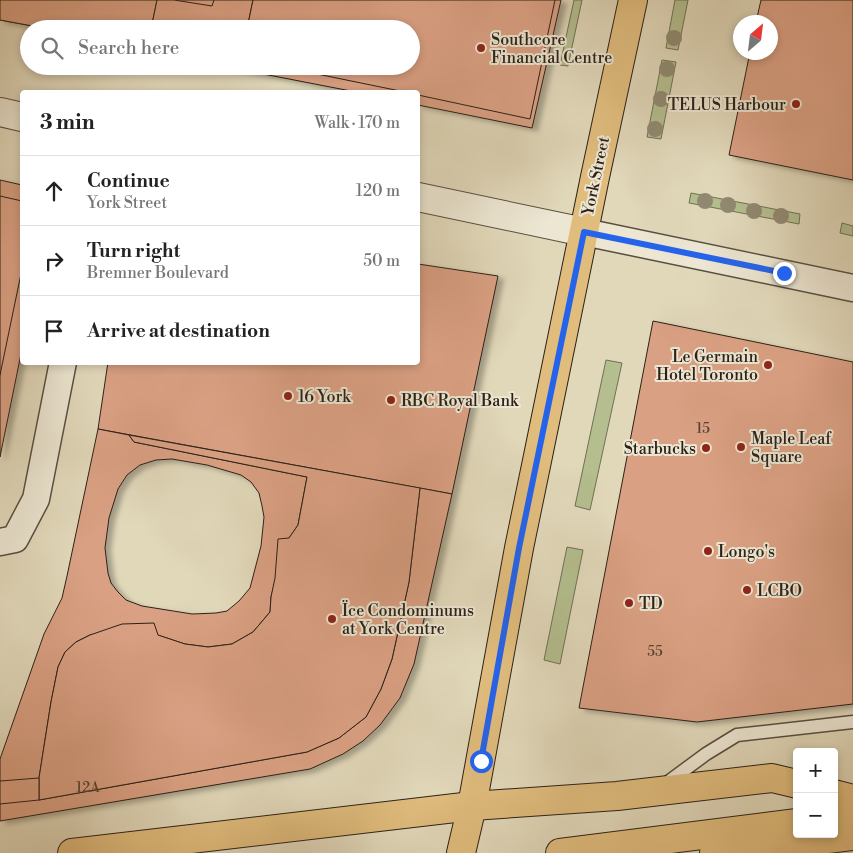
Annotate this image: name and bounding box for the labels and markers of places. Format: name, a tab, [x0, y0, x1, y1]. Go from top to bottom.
place label: Southcore Financial Centre	[491, 30, 612, 68]
marker: Southcore Financial Centre	[475, 42, 487, 54]
place label: TELUS Harbour	[668, 95, 786, 115]
marker: TELUS Harbour	[790, 98, 802, 110]
place label: Le Germain Hotel Toronto	[656, 347, 758, 385]
marker: Le Germain Hotel Toronto	[762, 359, 774, 371]
place label: 16 York	[298, 387, 352, 407]
marker: 16 York	[282, 390, 294, 402]
place label: RBC Royal Bank	[401, 391, 520, 411]
marker: RBC Royal Bank	[385, 394, 397, 406]
place label: Maple Leaf Square	[751, 429, 832, 467]
place label: Starbucks	[624, 439, 696, 459]
marker: Maple Leaf Square	[735, 441, 747, 453]
marker: Starbucks	[700, 442, 712, 454]
place label: Longo's	[718, 542, 775, 562]
marker: Longo's	[702, 545, 714, 557]
place label: LCBO	[757, 581, 802, 601]
marker: LCBO	[741, 584, 753, 596]
place label: TD	[639, 594, 663, 614]
marker: TD	[623, 597, 635, 609]
place label: Ïce Condominums at York Centre	[342, 600, 474, 639]
marker: Ïce Condominums at York Centre	[326, 613, 338, 625]

